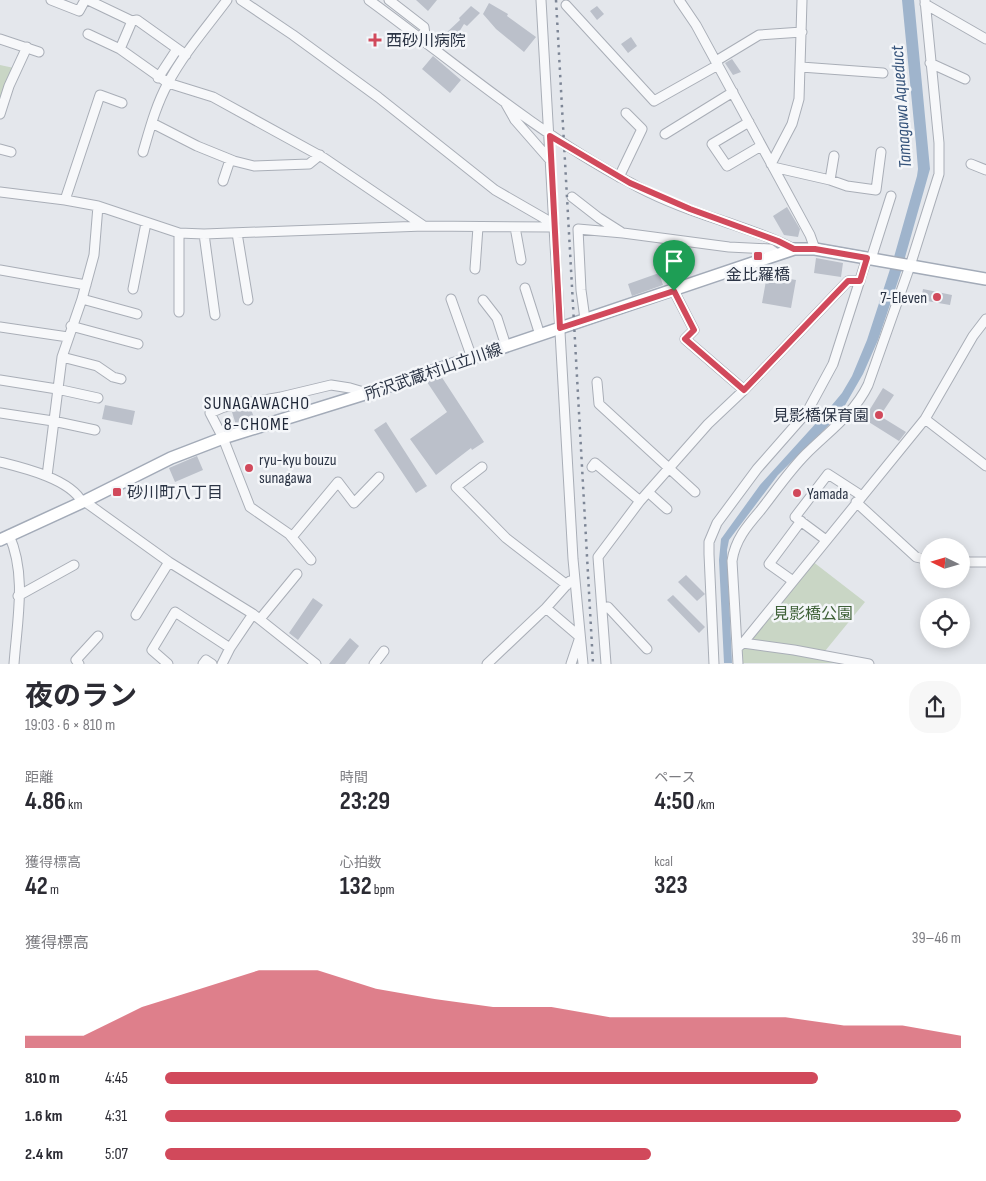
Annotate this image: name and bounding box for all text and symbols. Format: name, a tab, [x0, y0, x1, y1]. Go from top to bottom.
place label: 西砂川病院	[386, 32, 466, 51]
marker: 西砂川病院	[368, 33, 382, 47]
water label: Tamagawa Aqueduct	[887, 44, 916, 169]
pin	[653, 240, 695, 291]
icon: arrive	[660, 247, 688, 275]
marker: 金比羅橋	[752, 250, 764, 262]
place label: 金比羅橋	[726, 266, 790, 285]
place label: 7-Eleven	[880, 289, 927, 308]
marker: 7-Eleven	[931, 291, 943, 303]
street label: 所沢武蔵村山立川線	[362, 340, 505, 405]
district label: SUNAGAWACHO 8-CHOME	[204, 393, 310, 435]
place label: 見影橋保育園	[773, 407, 869, 426]
marker: 見影橋保育園	[873, 409, 885, 421]
place label: ryu-kyu bouzu sunagawa	[259, 451, 336, 488]
marker: ryu-kyu bouzu sunagawa	[243, 462, 255, 474]
place label: 砂川町八丁目	[127, 484, 223, 503]
place label: Yamada	[807, 485, 848, 504]
marker: 砂川町八丁目	[111, 486, 123, 498]
marker: Yamada	[791, 487, 803, 499]
north arrow	[920, 538, 970, 588]
map controls	[920, 538, 970, 648]
button: locate	[920, 598, 970, 648]
park label: 見影橋公園	[773, 605, 853, 624]
text: 夜のラン	[25, 680, 137, 713]
button: share	[909, 681, 961, 733]
text: 19:03 · 6 × 810 m	[25, 716, 115, 735]
text: 距離	[25, 769, 53, 786]
text: 時間	[340, 769, 368, 786]
text: ペース	[654, 769, 696, 786]
text: 4.86	[25, 786, 66, 817]
text: 23:29	[340, 786, 390, 817]
text: 4:50	[654, 786, 694, 817]
text: km	[66, 796, 82, 813]
text: /km	[694, 796, 715, 813]
text: kcal	[654, 853, 673, 870]
text: 獲得標高	[25, 854, 81, 871]
text: 心拍数	[340, 854, 382, 871]
text: 323	[654, 870, 688, 901]
text: 42	[25, 871, 48, 902]
text: 132	[340, 871, 372, 902]
text: m	[48, 881, 59, 898]
text: bpm	[372, 881, 394, 898]
text: 39–46 m	[912, 929, 961, 948]
text: 獲得標高	[25, 934, 89, 953]
text: 810 m	[25, 1069, 60, 1088]
text: 4:45	[105, 1069, 128, 1088]
text: 1.6 km	[25, 1107, 62, 1126]
text: 4:31	[105, 1107, 127, 1126]
text: 2.4 km	[25, 1145, 63, 1164]
text: 5:07	[105, 1145, 128, 1164]

